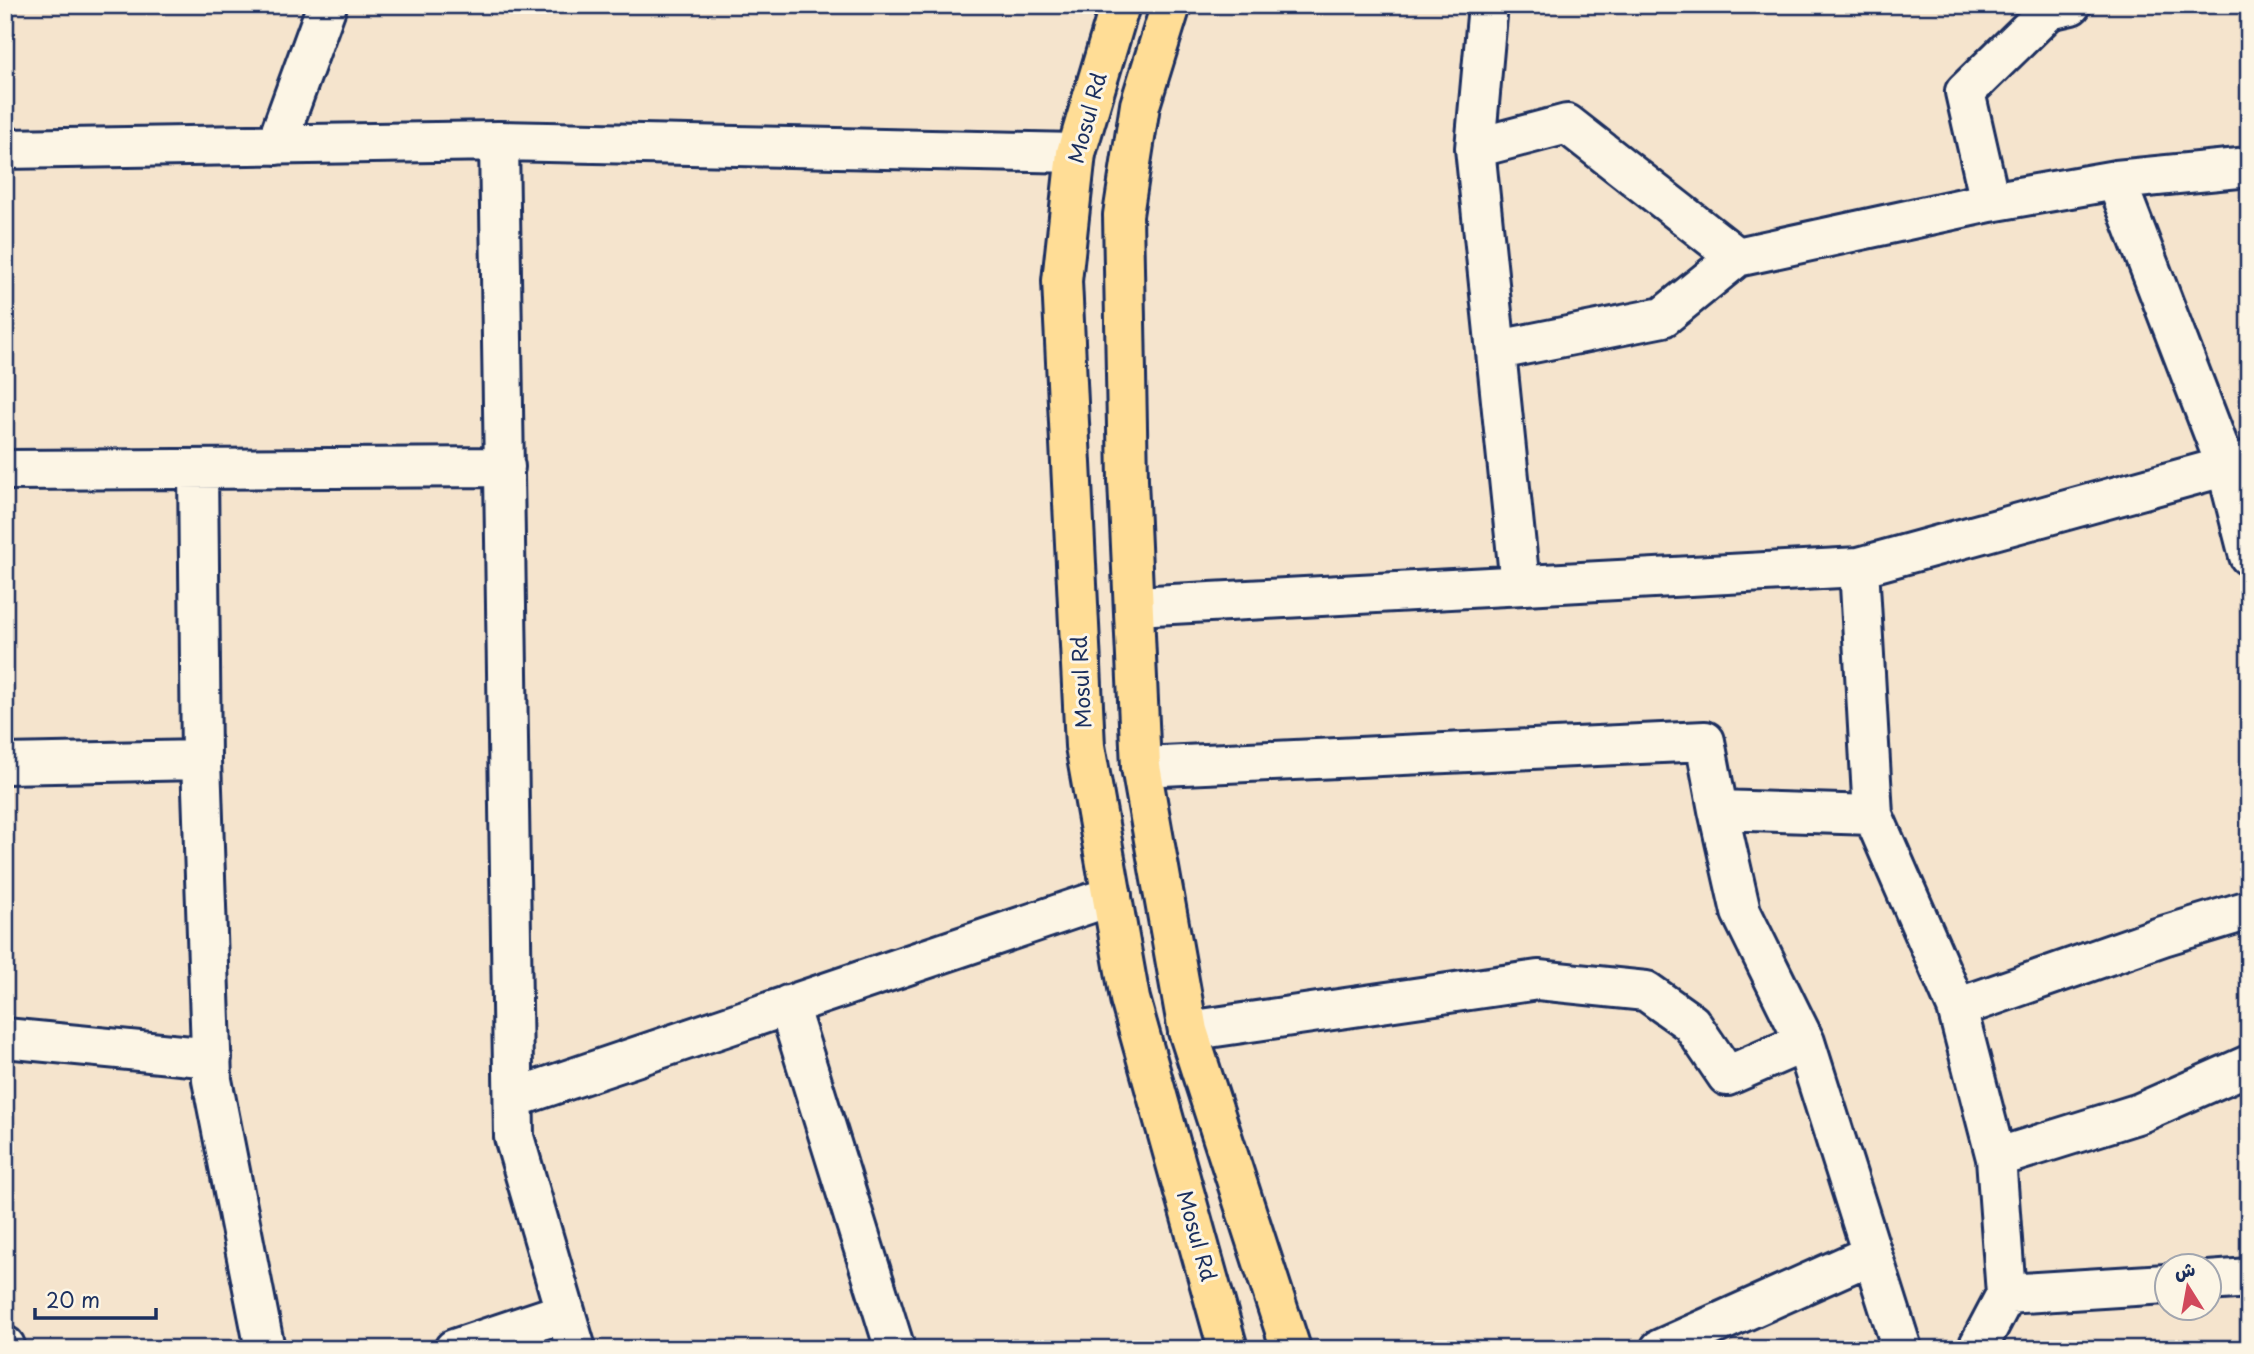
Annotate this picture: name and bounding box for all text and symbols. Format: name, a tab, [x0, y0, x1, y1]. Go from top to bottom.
street label: Mosul Rd	[1059, 68, 1114, 166]
street label: Mosul Rd	[1062, 635, 1098, 729]
street label: Mosul Rd	[1170, 1186, 1226, 1285]
north arrow	[2152, 1252, 2222, 1322]
text: ش	[2172, 1254, 2198, 1285]
scale bar	[35, 1277, 156, 1321]
text: 20 m	[46, 1283, 100, 1315]

